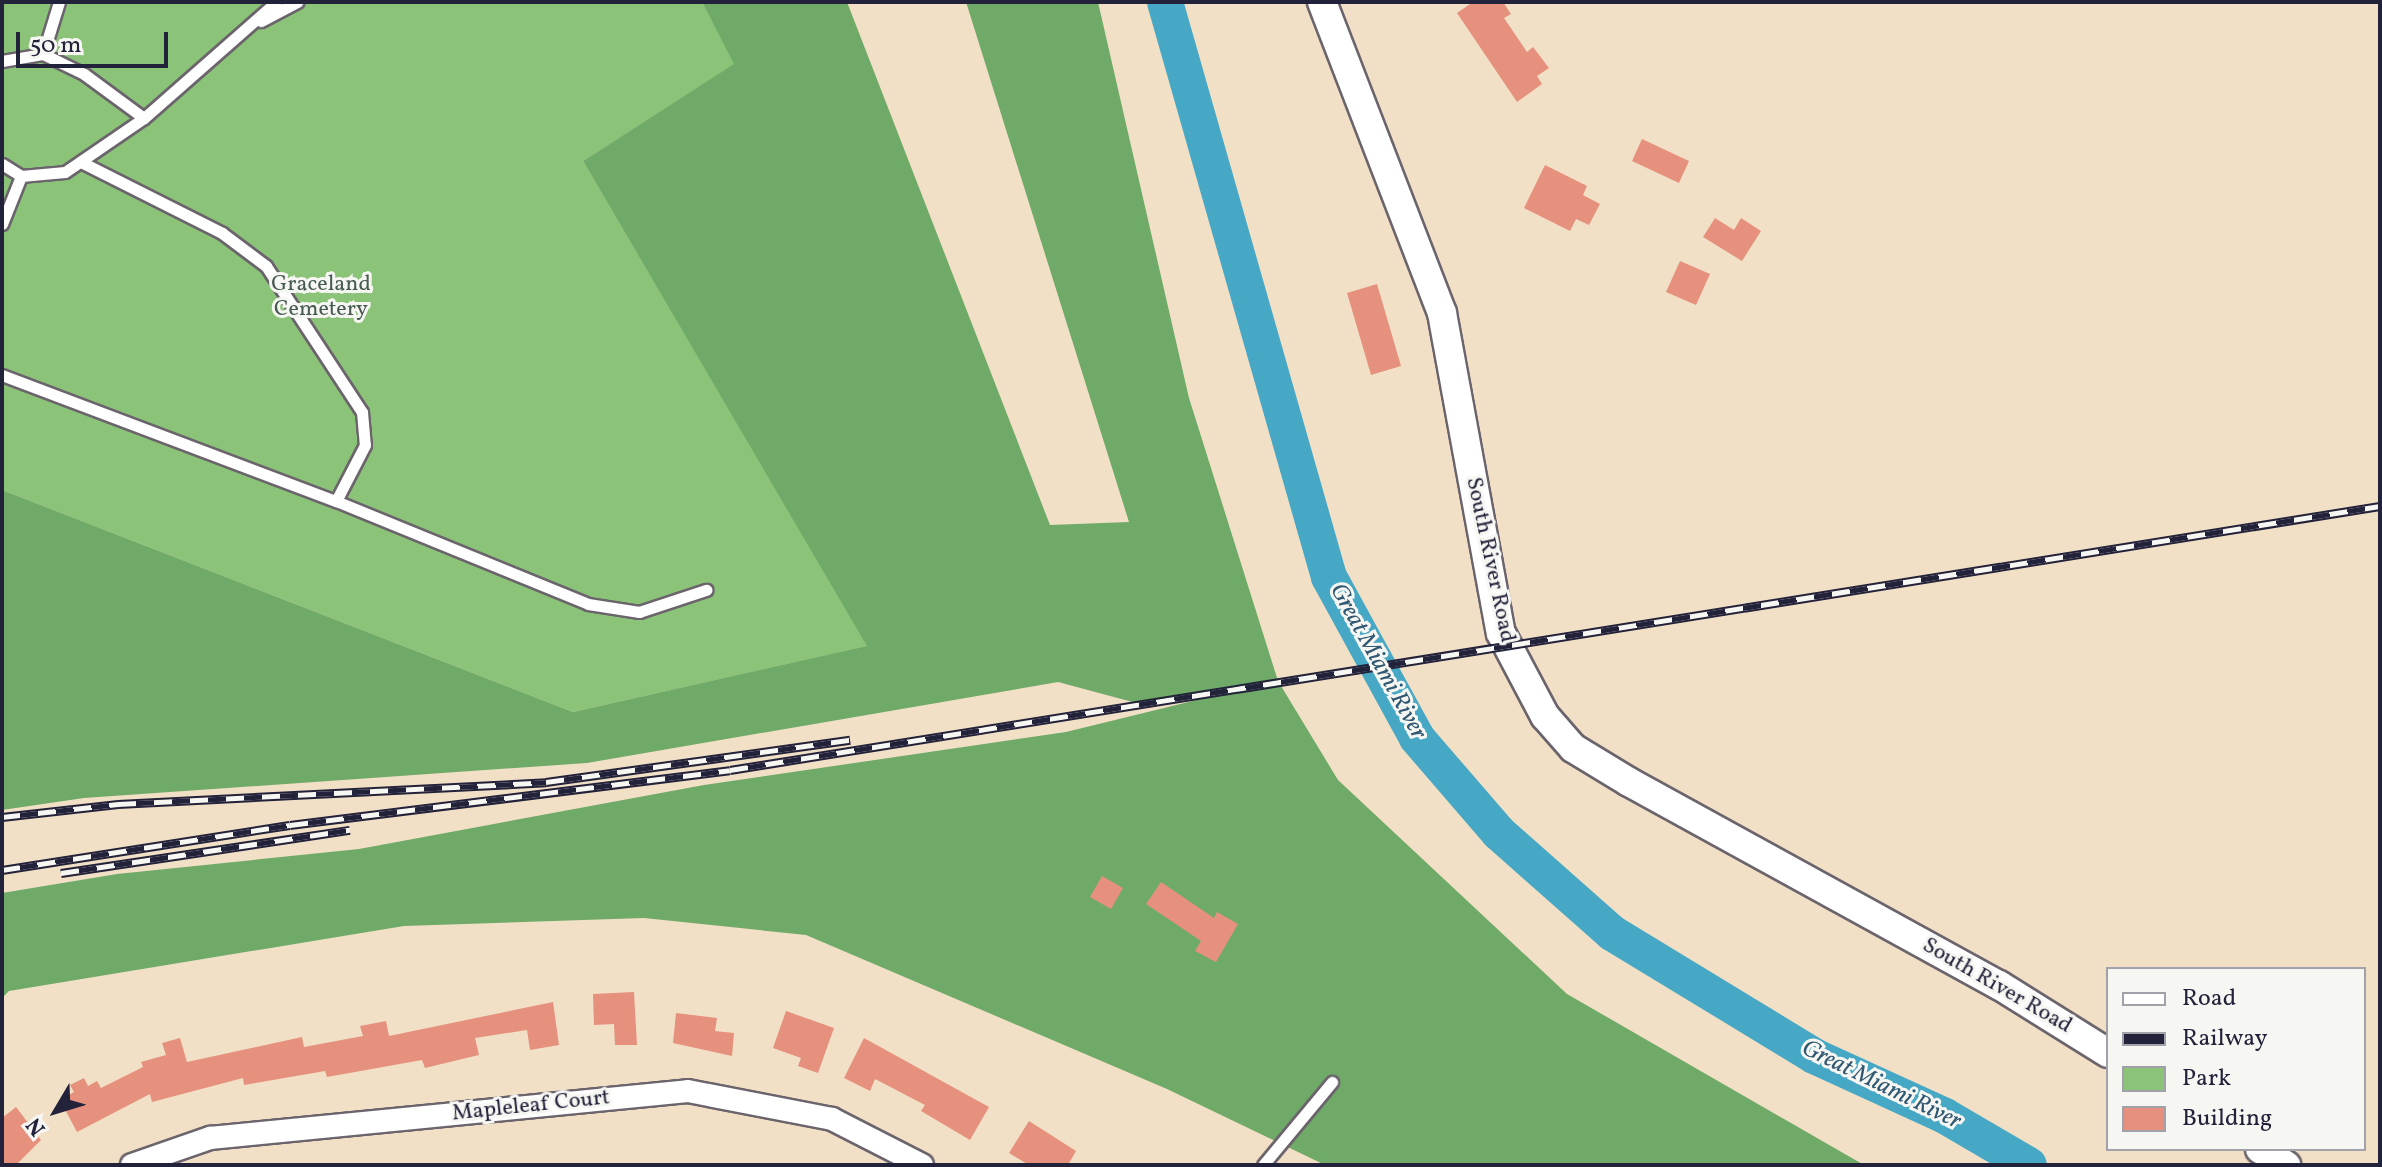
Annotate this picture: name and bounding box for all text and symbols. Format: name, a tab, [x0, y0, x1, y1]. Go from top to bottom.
scale bar	[20, 16, 172, 66]
text: 50 m	[30, 29, 82, 63]
park label: Graceland Cemetery	[271, 271, 371, 322]
street label: South River Road	[1460, 475, 1520, 645]
water label: Great Miami River	[1322, 579, 1432, 745]
street label: South River Road	[1918, 932, 2076, 1040]
legend	[2106, 967, 2366, 1151]
text: Road	[2182, 982, 2236, 1016]
text: Railway	[2182, 1022, 2268, 1056]
water label: Great Miami River	[1796, 1035, 1966, 1137]
text: Park	[2182, 1062, 2231, 1096]
north arrow	[16, 1071, 96, 1151]
street label: Mapleleaf Court	[452, 1085, 610, 1127]
text: Building	[2182, 1102, 2272, 1136]
text: N	[20, 1110, 54, 1142]

